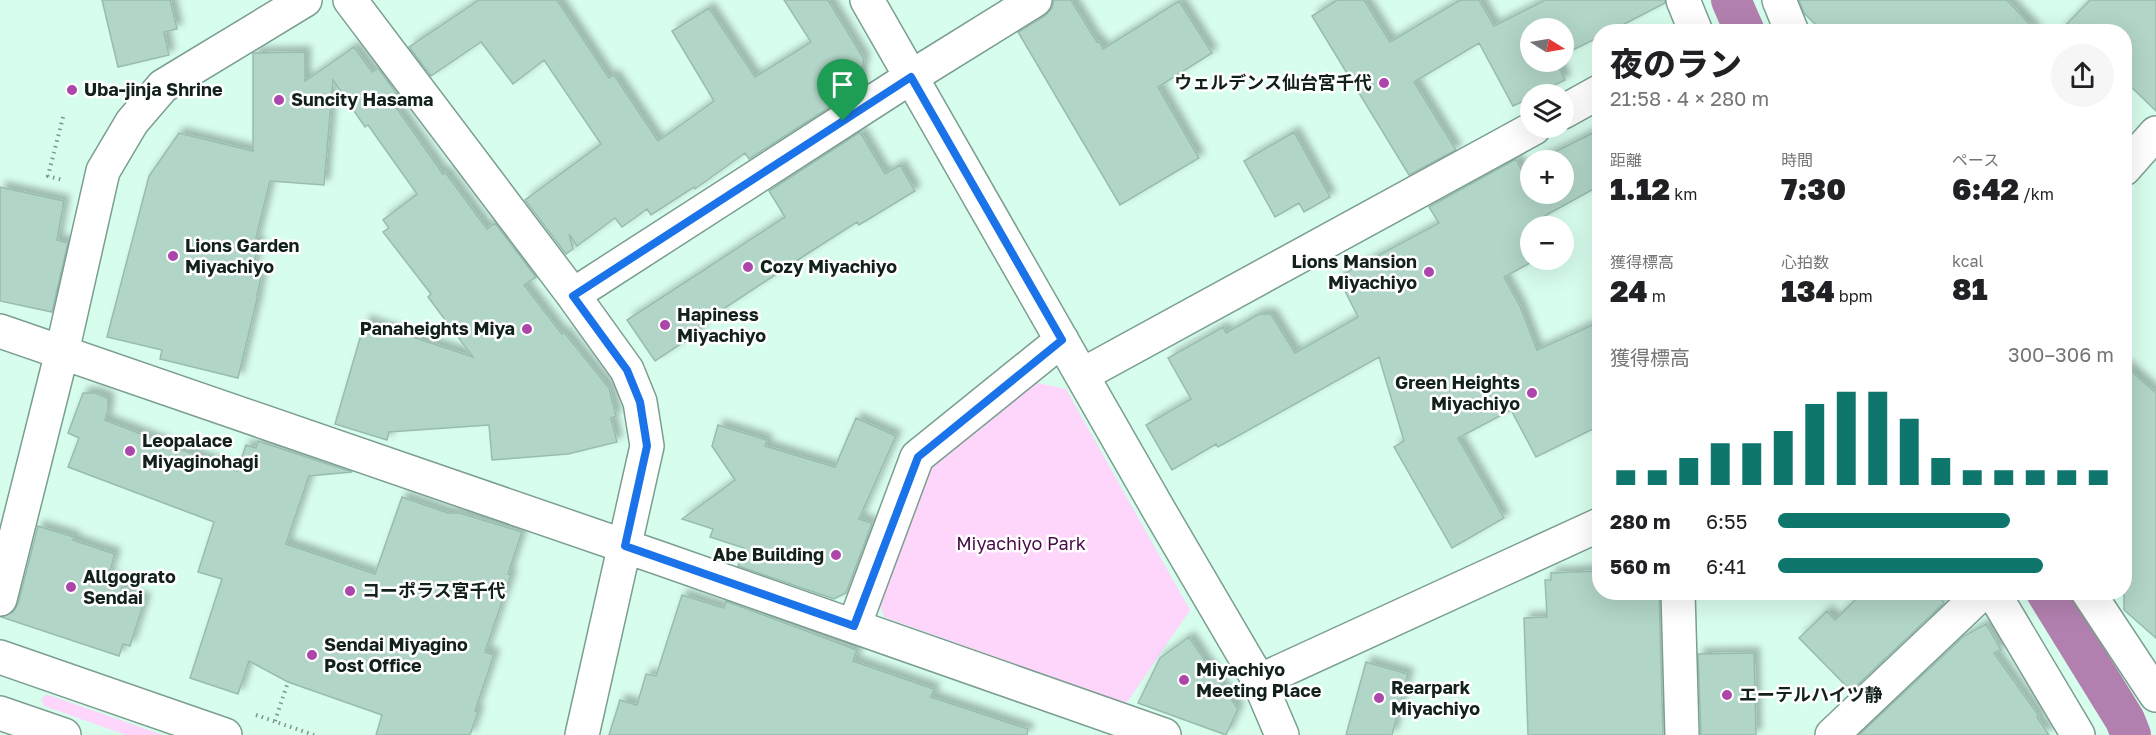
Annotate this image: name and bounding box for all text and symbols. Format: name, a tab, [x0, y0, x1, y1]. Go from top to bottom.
north arrow	[1520, 18, 1574, 72]
map controls	[1520, 18, 1574, 270]
text: 夜のラン	[1610, 44, 1742, 83]
button: share	[2051, 44, 2114, 107]
pin	[817, 59, 868, 121]
icon: arrive	[826, 68, 859, 101]
place label: ウェルデンス仙台宮千代	[1174, 71, 1372, 93]
marker: ウェルデンス仙台宮千代	[1377, 76, 1391, 90]
place label: Uba-jinja Shrine	[84, 78, 223, 100]
marker: Uba-jinja Shrine	[65, 83, 79, 97]
button: layers	[1520, 84, 1574, 138]
text: 21:58 · 4 × 280 m	[1610, 86, 1769, 110]
place label: Suncity Hasama	[291, 88, 433, 110]
marker: Suncity Hasama	[272, 93, 286, 107]
button: +	[1520, 150, 1574, 204]
text: 距離	[1610, 150, 1642, 170]
text: 時間	[1781, 150, 1813, 170]
text: ペース	[1952, 150, 1999, 170]
text: 1.12	[1610, 171, 1670, 207]
text: 7:30	[1781, 171, 1846, 207]
text: 6:42	[1952, 171, 2019, 207]
text: km	[1670, 184, 1697, 204]
text: /km	[2019, 184, 2054, 204]
button: −	[1520, 216, 1574, 270]
place label: Lions Garden Miyachiyo	[185, 234, 300, 277]
marker: Lions Garden Miyachiyo	[166, 249, 180, 263]
place label: Lions Mansion Miyachiyo	[1291, 250, 1417, 293]
text: kcal	[1952, 251, 1984, 271]
text: 獲得標高	[1610, 252, 1674, 272]
text: 心拍数	[1781, 252, 1829, 272]
place label: Cozy Miyachiyo	[760, 255, 897, 277]
marker: Cozy Miyachiyo	[741, 260, 755, 274]
marker: Lions Mansion Miyachiyo	[1422, 265, 1436, 279]
text: 81	[1952, 271, 1988, 307]
text: 24	[1610, 273, 1648, 309]
text: 134	[1781, 273, 1835, 309]
text: m	[1648, 286, 1666, 306]
text: bpm	[1835, 286, 1873, 306]
place label: Hapiness Miyachiyo	[677, 303, 766, 346]
place label: Panaheights Miya	[360, 317, 515, 339]
marker: Hapiness Miyachiyo	[658, 318, 672, 332]
marker: Panaheights Miya	[520, 322, 534, 336]
text: 300–306 m	[2008, 342, 2114, 366]
text: 獲得標高	[1610, 345, 1690, 369]
place label: Green Heights Miyachiyo	[1395, 371, 1520, 414]
marker: Green Heights Miyachiyo	[1525, 386, 1539, 400]
place label: Leopalace Miyaginohagi	[142, 429, 259, 472]
marker: Leopalace Miyaginohagi	[123, 444, 137, 458]
text: 280 m	[1610, 509, 1671, 533]
text: 6:55	[1706, 509, 1747, 533]
park label: Miyachiyo Park	[956, 532, 1086, 554]
place label: Abe Building	[713, 543, 824, 565]
marker: Abe Building	[829, 548, 843, 562]
text: 560 m	[1610, 554, 1670, 578]
text: 6:41	[1706, 554, 1746, 578]
place label: Allgograto Sendai	[83, 565, 176, 608]
place label: コーポラス宮千代	[362, 579, 506, 601]
marker: Allgograto Sendai	[64, 580, 78, 594]
marker: コーポラス宮千代	[343, 584, 357, 598]
place label: Sendai Miyagino Post Office	[324, 633, 468, 676]
marker: Sendai Miyagino Post Office	[305, 648, 319, 662]
place label: Miyachiyo Meeting Place	[1196, 658, 1322, 701]
marker: Miyachiyo Meeting Place	[1177, 673, 1191, 687]
place label: Rearpark Miyachiyo	[1391, 676, 1480, 719]
place label: エーテルハイツ静	[1739, 683, 1883, 705]
marker: エーテルハイツ静	[1720, 688, 1734, 702]
marker: Rearpark Miyachiyo	[1372, 691, 1386, 705]

